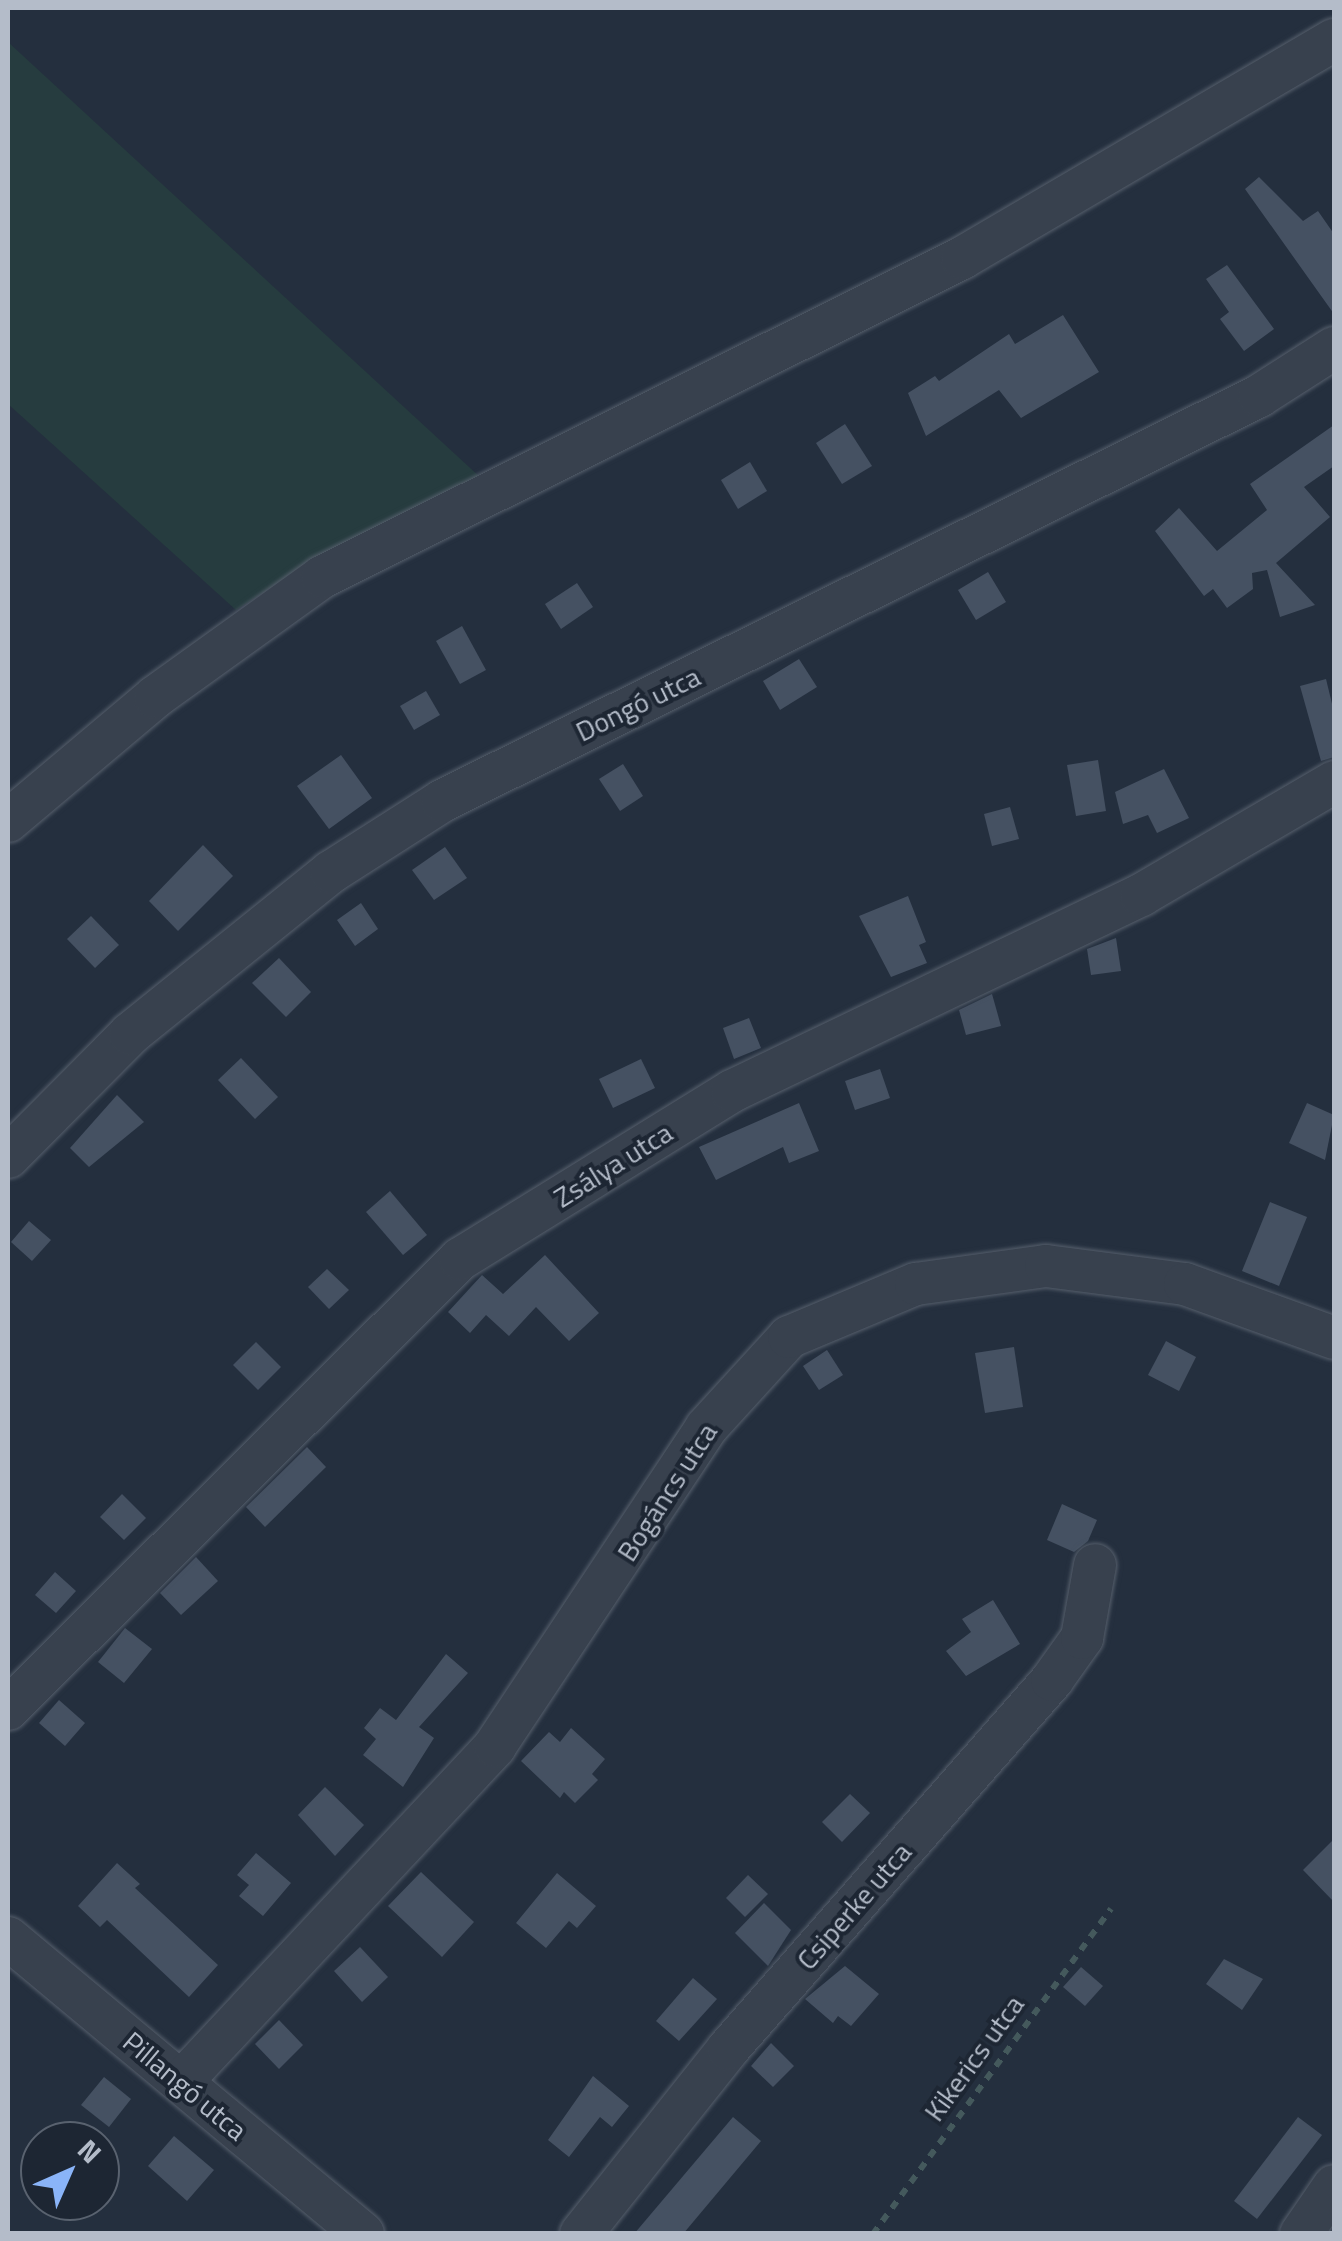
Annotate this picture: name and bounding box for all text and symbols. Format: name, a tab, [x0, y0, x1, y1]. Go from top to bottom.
street label: Dongó utca	[570, 659, 706, 749]
street label: Zsálya utca	[548, 1116, 678, 1214]
street label: Bogáncs utca	[610, 1417, 724, 1567]
street label: Csiperke utca	[790, 1836, 918, 1976]
street label: Kikerics utca	[917, 1989, 1031, 2127]
street label: Pillangó utca	[116, 2025, 254, 2147]
north arrow	[20, 2121, 120, 2221]
text: N	[68, 2129, 112, 2173]

